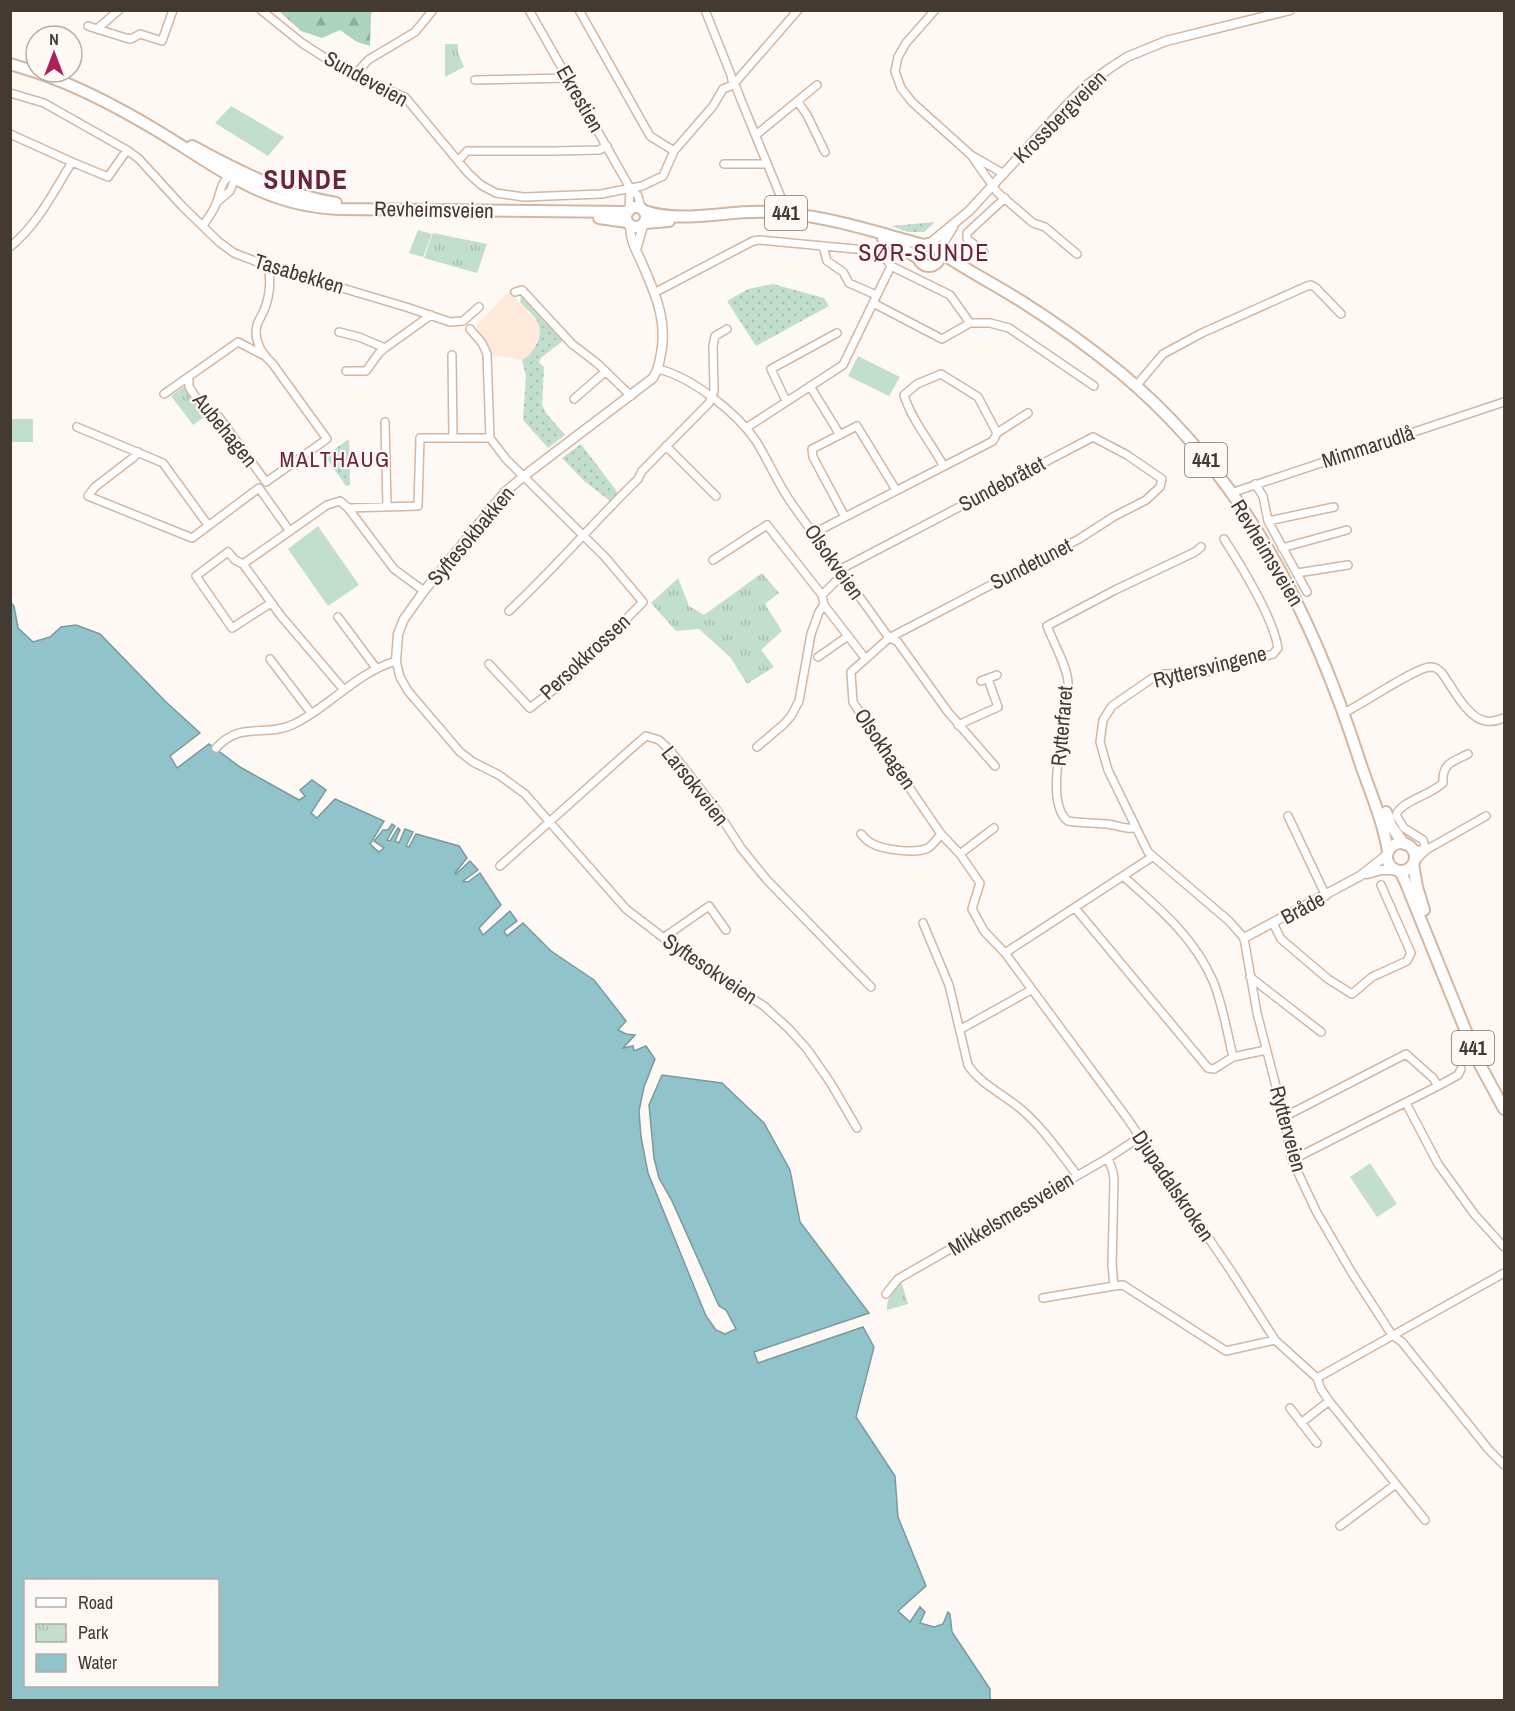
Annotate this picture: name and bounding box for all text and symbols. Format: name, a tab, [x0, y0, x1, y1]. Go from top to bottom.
north arrow	[24, 24, 84, 84]
text: N	[49, 28, 59, 50]
street label: Sundeveien	[319, 44, 413, 114]
street label: Ekrestien	[550, 60, 611, 138]
street label: Krossbergveien	[1007, 64, 1113, 170]
district label: SUNDE	[264, 161, 349, 197]
street label: Revheimsveien	[374, 194, 494, 225]
road number: 441	[765, 196, 807, 230]
district label: SØR-SUNDE	[858, 236, 990, 268]
street label: Tasabekken	[251, 246, 347, 301]
street label: Aubehagen	[186, 386, 264, 473]
street label: Mimmarudlå	[1318, 418, 1418, 475]
road number: 441	[1185, 443, 1227, 477]
district label: MALTHAUG	[280, 444, 390, 474]
street label: Sundebråtet	[954, 449, 1050, 518]
street label: Syftesokbakken	[420, 480, 521, 592]
street label: Revheimsveien	[1224, 494, 1311, 611]
street label: Olsokveien	[798, 518, 871, 605]
street label: Sundetunet	[985, 531, 1077, 596]
street label: Persokkrossen	[533, 607, 636, 706]
street label: Ryttersvingene	[1150, 638, 1270, 695]
street label: Rytterfaret	[1044, 684, 1079, 767]
street label: Olsokhagen	[848, 703, 923, 795]
street label: Larsokveien	[655, 740, 736, 832]
street label: Bråde	[1276, 884, 1330, 931]
street label: Syftesokveien	[657, 926, 763, 1011]
road number: 441	[1452, 1031, 1494, 1065]
street label: Rytterveien	[1263, 1083, 1314, 1175]
street label: Djupadalskroken	[1126, 1124, 1221, 1247]
street label: Mikkelsmessveien	[943, 1165, 1079, 1262]
legend	[24, 1579, 219, 1687]
text: Road	[78, 1590, 113, 1615]
text: Park	[78, 1620, 109, 1645]
text: Water	[78, 1650, 117, 1675]

